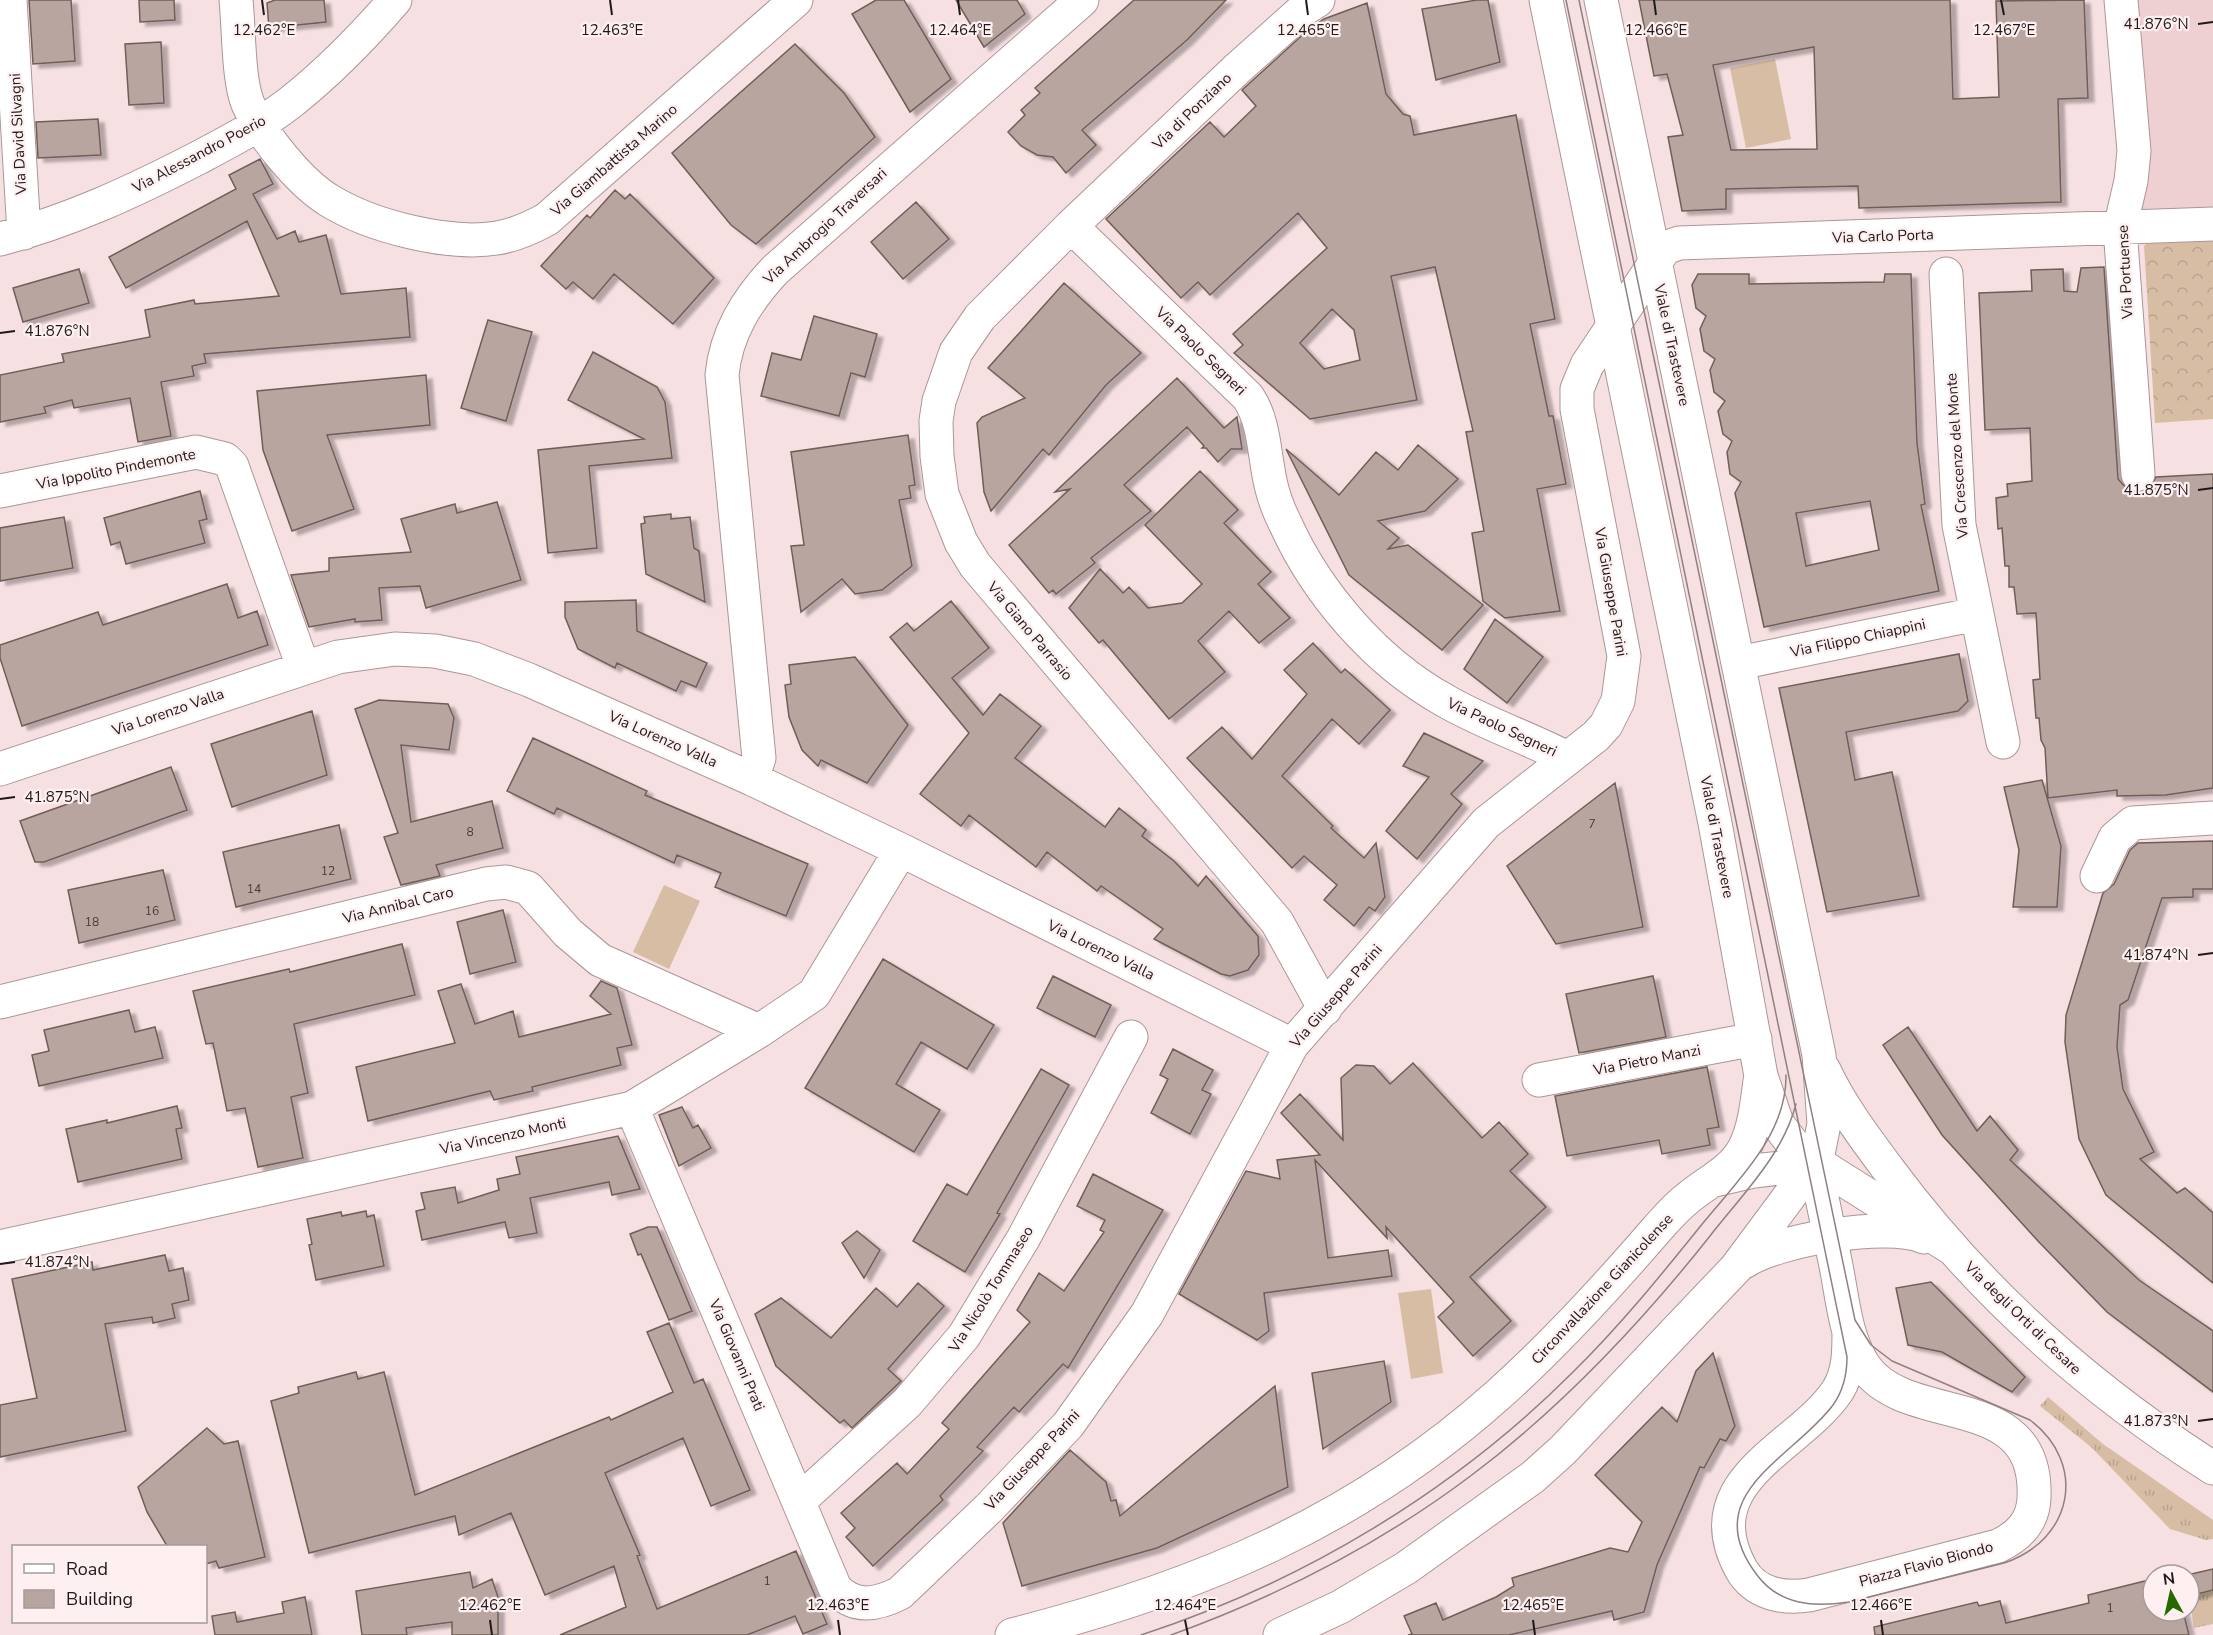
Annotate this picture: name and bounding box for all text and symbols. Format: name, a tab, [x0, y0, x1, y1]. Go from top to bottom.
text: 41.876°N	[2123, 14, 2189, 34]
text: 12.462°E	[233, 20, 295, 40]
text: 12.463°E	[581, 20, 643, 40]
text: 12.464°E	[929, 20, 991, 40]
text: 12.465°E	[1277, 20, 1339, 40]
text: 12.466°E	[1625, 20, 1687, 40]
text: 12.467°E	[1973, 20, 2035, 40]
street label: Via di Ponziano	[1147, 68, 1236, 155]
street label: Via David Silvagni	[5, 73, 31, 196]
street label: Via Giambattista Marino	[546, 99, 682, 221]
street label: Via Alessandro Poerio	[128, 110, 269, 198]
street label: Via Ambrogio Traversari	[758, 163, 891, 289]
street label: Via Carlo Porta	[1831, 224, 1934, 248]
street label: Via Portuense	[2113, 224, 2138, 321]
street label: Viale di Trastevere	[1649, 281, 1695, 408]
street label: Via Paolo Segneri	[1151, 302, 1251, 400]
text: 41.876°N	[24, 321, 90, 341]
street label: Via Crescenzo del Monte	[1941, 372, 1973, 541]
street label: Via Ippolito Pindemonte	[34, 444, 197, 494]
text: 41.875°N	[2123, 480, 2189, 500]
street label: Via Giuseppe Parini	[1590, 525, 1632, 658]
street label: Via Giano Parrasio	[982, 577, 1077, 685]
street label: Via Filippo Chiappini	[1787, 614, 1928, 662]
street label: Via Lorenzo Valla	[108, 683, 227, 741]
street label: Via Paolo Segneri	[1443, 692, 1560, 761]
street label: Via Lorenzo Valla	[605, 706, 721, 772]
street label: Viale di Trastevere	[1695, 773, 1739, 900]
text: 41.875°N	[24, 787, 90, 807]
house number: 7	[1588, 816, 1596, 832]
house number: 8	[466, 824, 474, 840]
house number: 12	[321, 863, 335, 879]
house number: 14	[247, 881, 261, 897]
street label: Via Annibal Caro	[340, 882, 455, 929]
house number: 16	[145, 903, 159, 919]
house number: 18	[85, 914, 99, 930]
street label: Via Lorenzo Valla	[1043, 915, 1158, 985]
street label: Via Giuseppe Parini	[1285, 940, 1386, 1053]
text: 41.874°N	[2123, 945, 2189, 965]
street label: Via Pietro Manzi	[1591, 1040, 1702, 1080]
street label: Via Vincenzo Monti	[437, 1113, 568, 1159]
street label: Circonvallazione Gianicolense	[1527, 1209, 1677, 1369]
street label: Via Nicolò Tommaseo	[943, 1222, 1038, 1357]
text: 41.874°N	[24, 1252, 90, 1272]
street label: Via degli Orti di Cesare	[1960, 1256, 2086, 1379]
street label: Via Giovanni Prati	[704, 1295, 770, 1414]
street label: Via Giuseppe Parini	[979, 1405, 1084, 1515]
text: 41.873°N	[2123, 1411, 2189, 1431]
street label: Piazza Flavio Biondo	[1857, 1536, 1995, 1592]
legend	[12, 1545, 207, 1623]
text: Road	[66, 1557, 108, 1581]
north arrow	[2141, 1563, 2201, 1623]
text: N	[2162, 1567, 2177, 1591]
house number: 1	[763, 1573, 771, 1589]
text: Building	[66, 1587, 133, 1611]
text: 12.462°E	[459, 1595, 521, 1615]
text: 12.463°E	[807, 1595, 869, 1615]
text: 12.464°E	[1154, 1595, 1216, 1615]
text: 12.465°E	[1502, 1595, 1564, 1615]
text: 12.466°E	[1850, 1595, 1912, 1615]
house number: 1	[2106, 1600, 2114, 1616]

